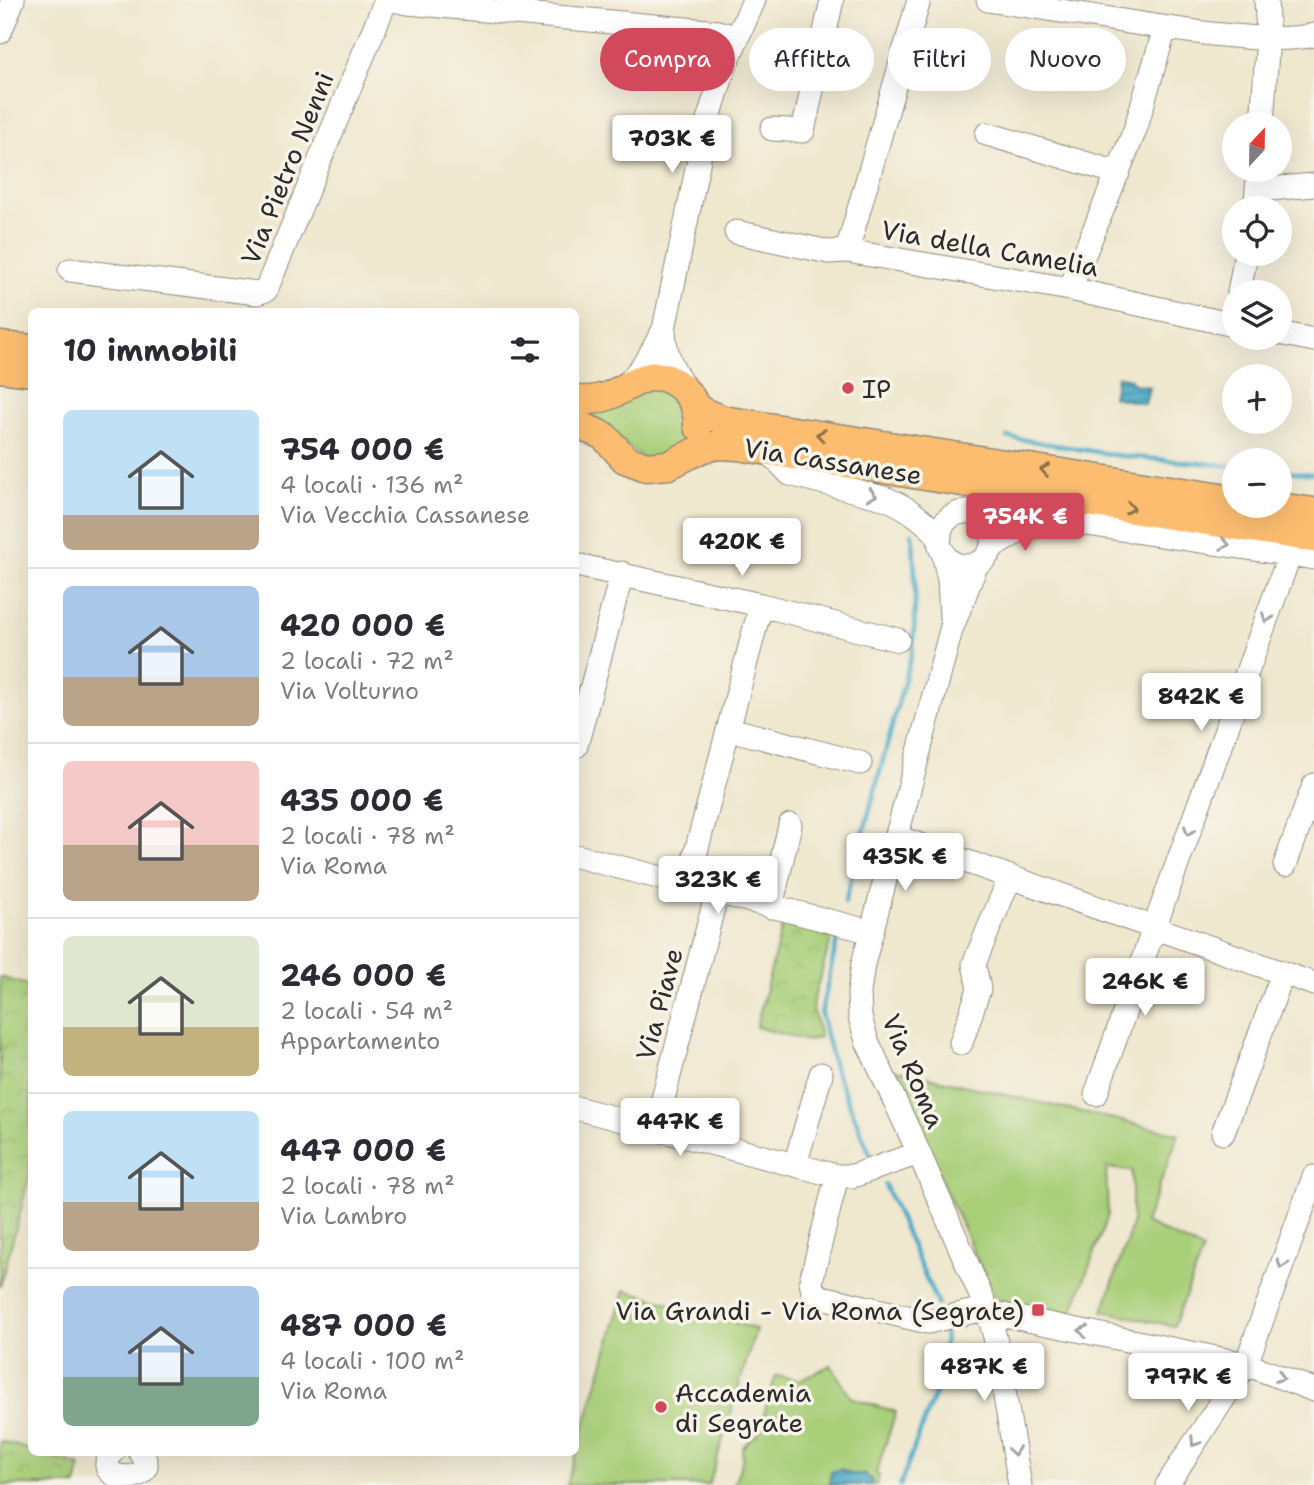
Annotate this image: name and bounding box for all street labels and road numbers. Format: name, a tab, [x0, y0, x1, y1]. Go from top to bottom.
street label: Via Pietro Nenni	[232, 66, 342, 270]
street label: Via della Camelia	[879, 212, 1101, 284]
street label: Via Cassanese	[742, 430, 924, 492]
street label: Via Piave	[627, 944, 691, 1064]
street label: Via Roma	[874, 1008, 954, 1134]

